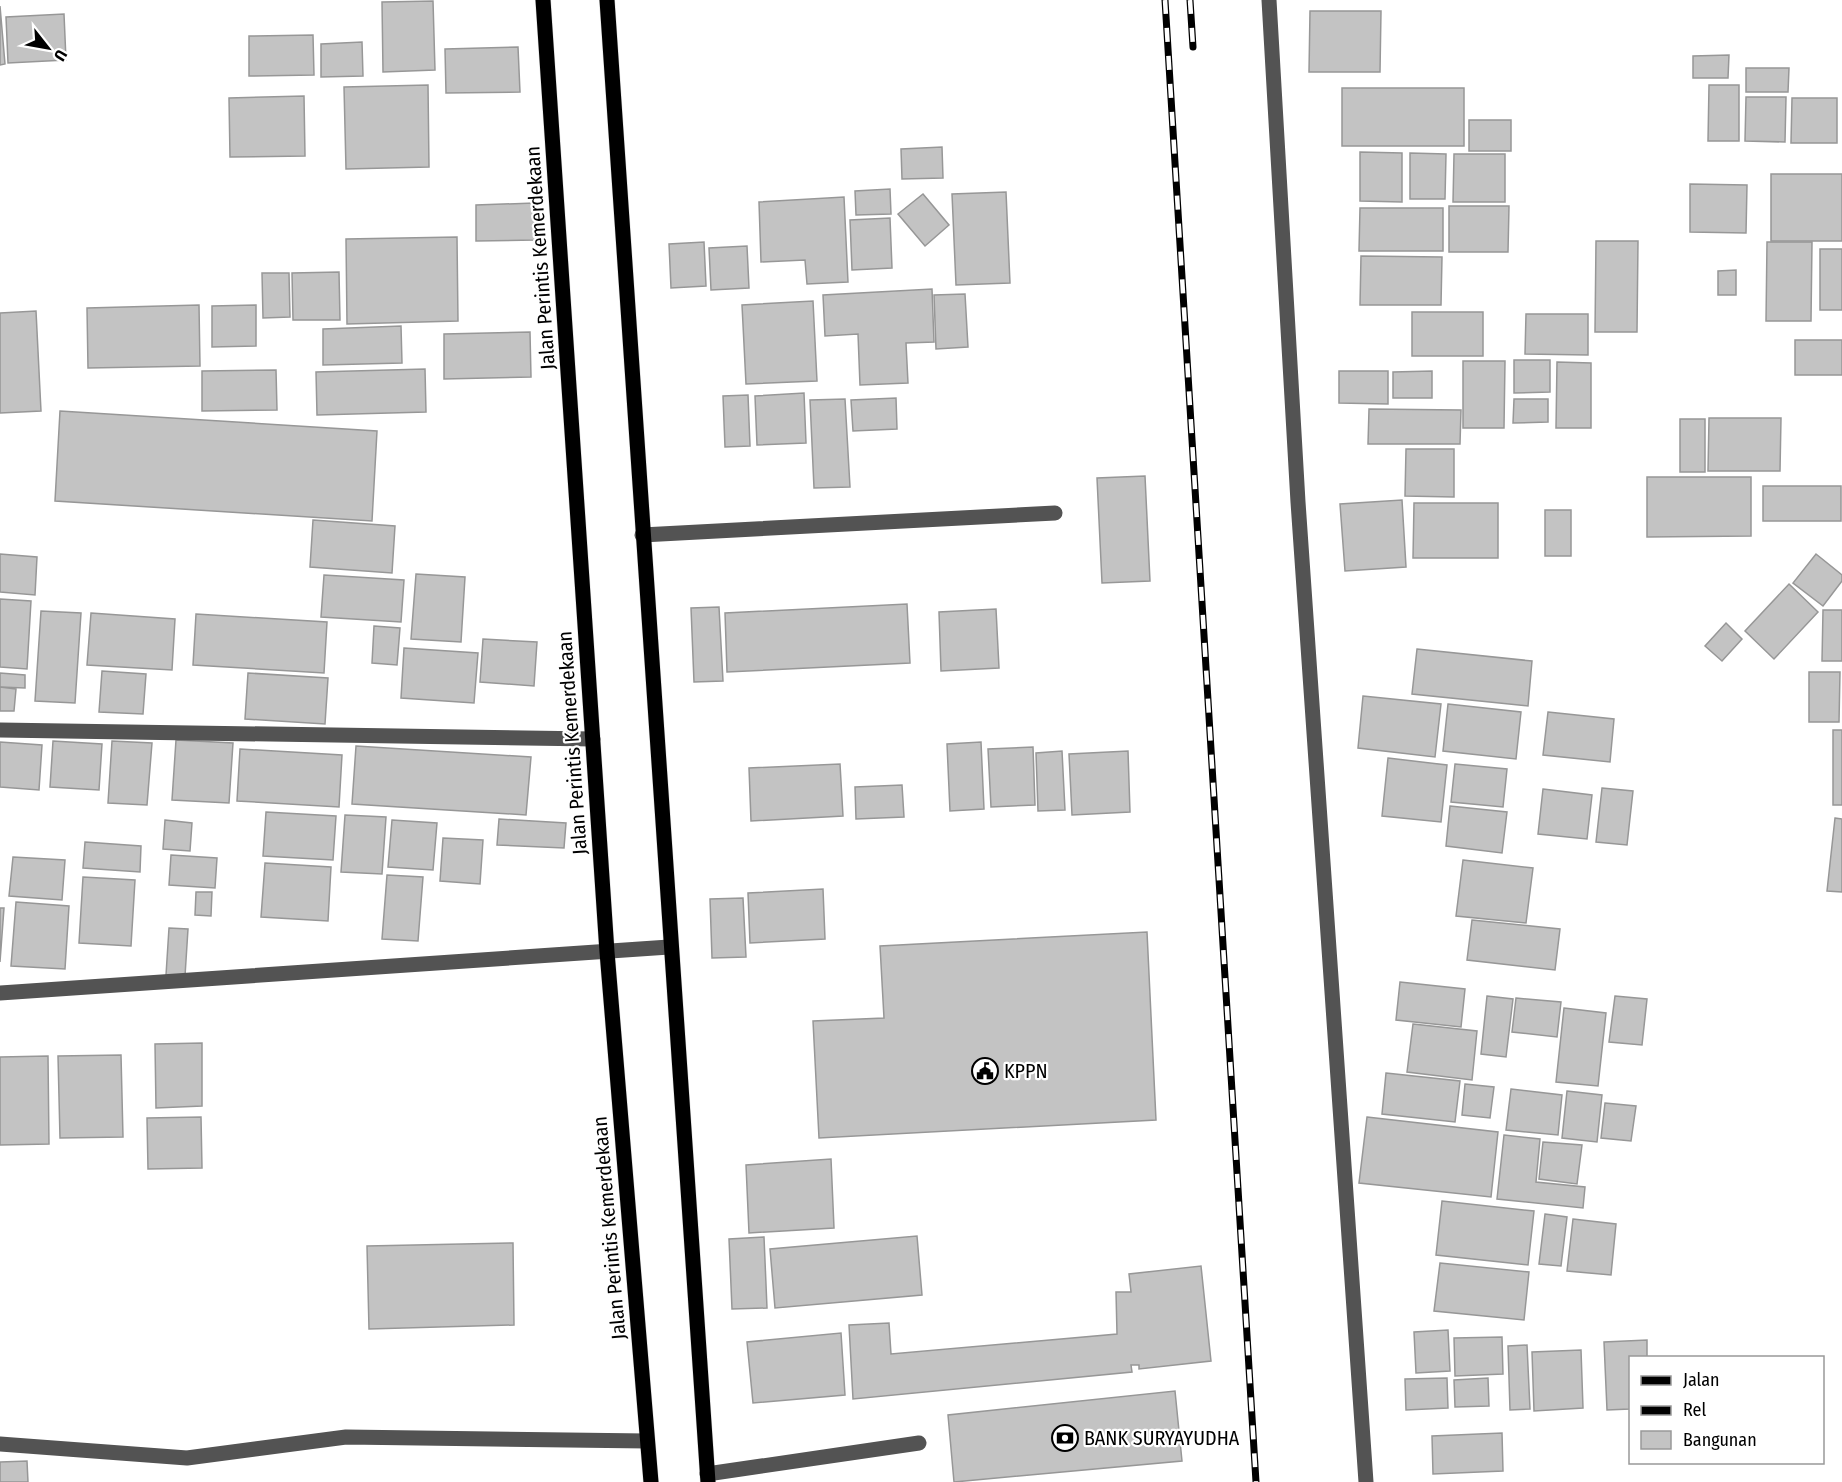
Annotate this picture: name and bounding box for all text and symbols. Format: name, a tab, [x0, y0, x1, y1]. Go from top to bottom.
north arrow	[18, 18, 78, 78]
text: U	[50, 47, 71, 64]
street label: Jalan Perintis Kemerdekaan	[520, 145, 560, 371]
street label: Jalan Perintis Kemerdekaan	[552, 630, 592, 856]
public building icon: KPPN	[970, 1056, 1000, 1086]
place label: KPPN	[1004, 1059, 1048, 1083]
street label: Jalan Perintis Kemerdekaan	[587, 1115, 631, 1341]
legend	[1629, 1356, 1824, 1464]
text: Jalan	[1683, 1369, 1720, 1391]
text: Rel	[1683, 1399, 1706, 1421]
bank icon: BANK SURYAYUDHA	[1050, 1423, 1080, 1453]
place label: BANK SURYAYUDHA	[1084, 1426, 1240, 1450]
text: Bangunan	[1683, 1429, 1757, 1451]

